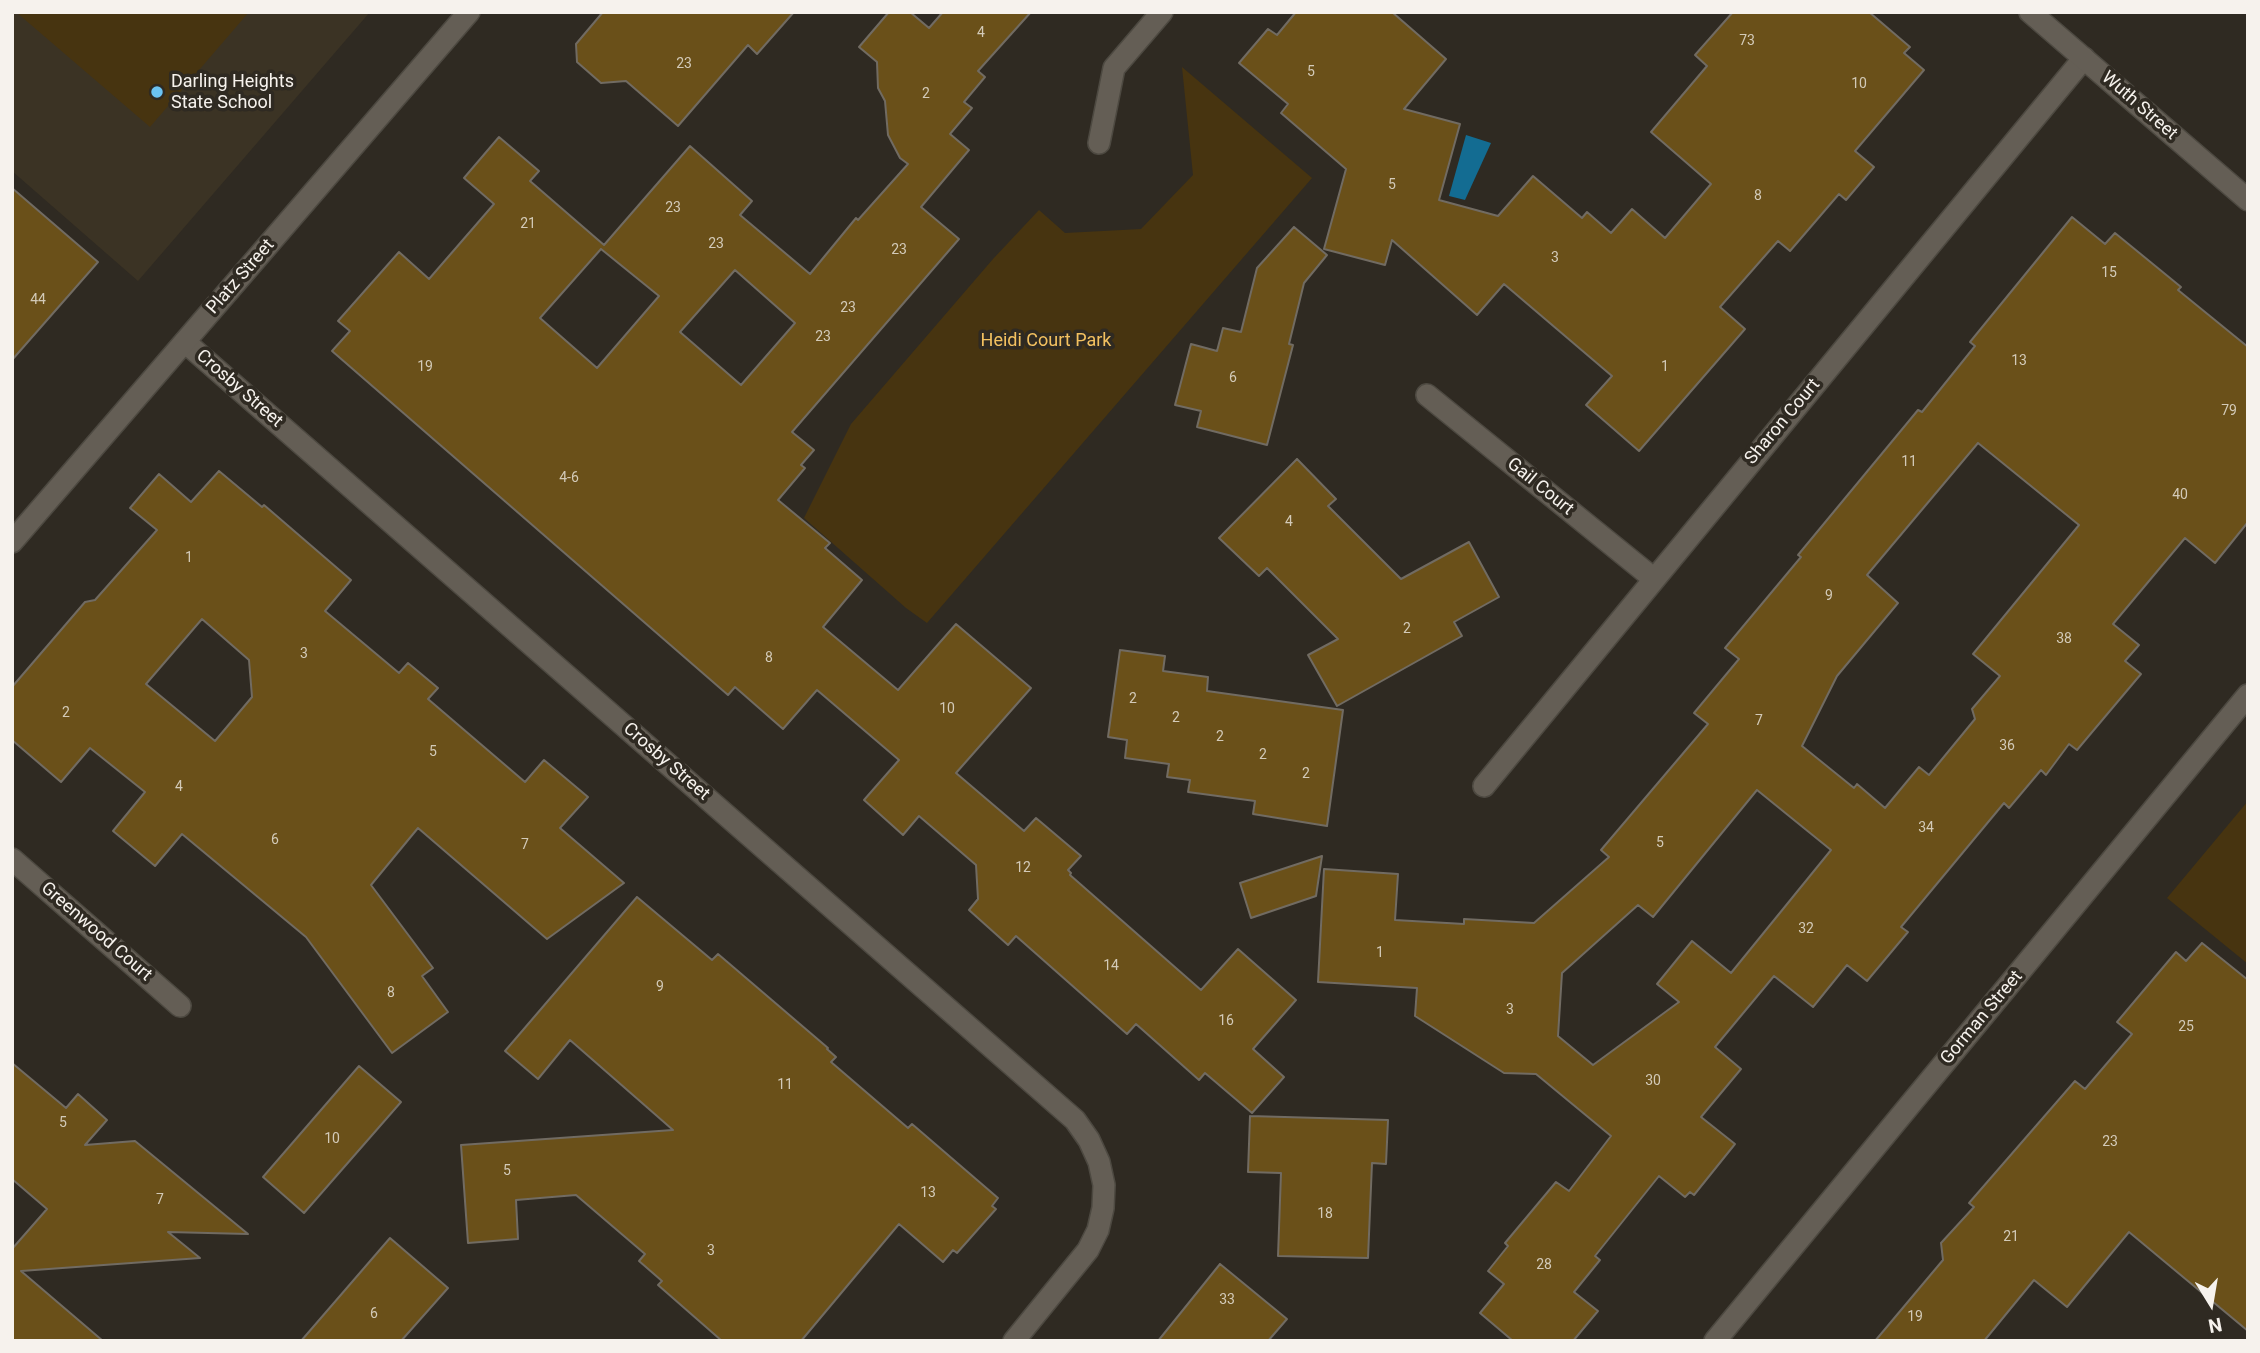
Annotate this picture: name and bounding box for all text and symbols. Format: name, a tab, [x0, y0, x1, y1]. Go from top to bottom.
house number: 4	[977, 25, 985, 41]
house number: 73	[1739, 33, 1755, 49]
house number: 23	[676, 56, 692, 72]
house number: 5	[1307, 64, 1315, 80]
street label: Wuth Street	[2097, 67, 2181, 145]
place label: Darling Heights State School	[171, 71, 294, 114]
house number: 10	[1851, 76, 1867, 92]
marker: Darling Heights State School	[149, 84, 165, 100]
house number: 2	[922, 86, 930, 102]
house number: 5	[1388, 177, 1396, 193]
house number: 8	[1754, 188, 1762, 204]
house number: 23	[665, 200, 681, 216]
house number: 21	[520, 216, 536, 232]
street label: Platz Street	[203, 235, 279, 319]
house number: 23	[708, 236, 724, 252]
house number: 23	[891, 242, 907, 258]
house number: 3	[1551, 250, 1559, 266]
house number: 15	[2101, 265, 2117, 281]
house number: 44	[30, 292, 46, 308]
house number: 23	[840, 300, 856, 316]
house number: 23	[815, 329, 831, 345]
park label: Heidi Court Park	[981, 330, 1111, 352]
street label: Crosby Street	[191, 346, 287, 432]
house number: 13	[2011, 353, 2027, 369]
house number: 19	[417, 359, 433, 375]
house number: 1	[1661, 359, 1669, 375]
house number: 6	[1229, 370, 1237, 386]
street label: Sharon Court	[1741, 375, 1825, 469]
house number: 79	[2221, 403, 2237, 419]
street label: Gail Court	[1502, 454, 1578, 520]
house number: 11	[1901, 454, 1917, 470]
house number: 4-6	[559, 470, 579, 486]
house number: 40	[2172, 487, 2188, 503]
house number: 4	[1285, 514, 1293, 530]
house number: 1	[185, 550, 193, 566]
house number: 9	[1825, 588, 1833, 604]
house number: 2	[1403, 621, 1411, 637]
house number: 38	[2056, 631, 2072, 647]
house number: 3	[300, 646, 308, 662]
house number: 8	[765, 650, 773, 666]
house number: 2	[1129, 691, 1137, 707]
house number: 10	[939, 701, 955, 717]
house number: 2	[62, 705, 70, 721]
house number: 2	[1172, 710, 1180, 726]
house number: 7	[1755, 713, 1763, 729]
street label: Crosby Street	[618, 719, 714, 805]
house number: 2	[1216, 729, 1224, 745]
house number: 36	[1999, 738, 2015, 754]
house number: 5	[429, 744, 437, 760]
house number: 2	[1259, 747, 1267, 763]
house number: 2	[1302, 766, 1310, 782]
house number: 4	[175, 779, 183, 795]
house number: 34	[1918, 820, 1934, 836]
house number: 6	[271, 832, 279, 848]
house number: 5	[1656, 835, 1664, 851]
house number: 7	[521, 837, 529, 853]
house number: 12	[1015, 860, 1031, 876]
street label: Greenwood Court	[36, 878, 156, 986]
house number: 32	[1798, 921, 1814, 937]
house number: 1	[1376, 945, 1384, 961]
house number: 14	[1103, 958, 1119, 974]
street label: Gorman Street	[1936, 967, 2028, 1069]
house number: 9	[656, 979, 664, 995]
house number: 8	[387, 985, 395, 1001]
house number: 3	[1506, 1002, 1514, 1018]
house number: 16	[1218, 1013, 1234, 1029]
house number: 25	[2178, 1019, 2194, 1035]
house number: 30	[1645, 1073, 1661, 1089]
house number: 11	[777, 1077, 793, 1093]
house number: 5	[59, 1115, 67, 1131]
house number: 10	[324, 1131, 340, 1147]
house number: 23	[2102, 1134, 2118, 1150]
house number: 5	[503, 1163, 511, 1179]
house number: 13	[920, 1185, 936, 1201]
house number: 7	[156, 1192, 164, 1208]
house number: 18	[1317, 1206, 1333, 1222]
house number: 21	[2003, 1229, 2019, 1245]
house number: 3	[707, 1243, 715, 1259]
house number: 28	[1536, 1257, 1552, 1273]
north arrow	[2176, 1269, 2246, 1339]
house number: 33	[1219, 1292, 1235, 1308]
house number: 6	[370, 1306, 378, 1322]
house number: 19	[1907, 1309, 1923, 1325]
text: N	[2206, 1313, 2224, 1338]

